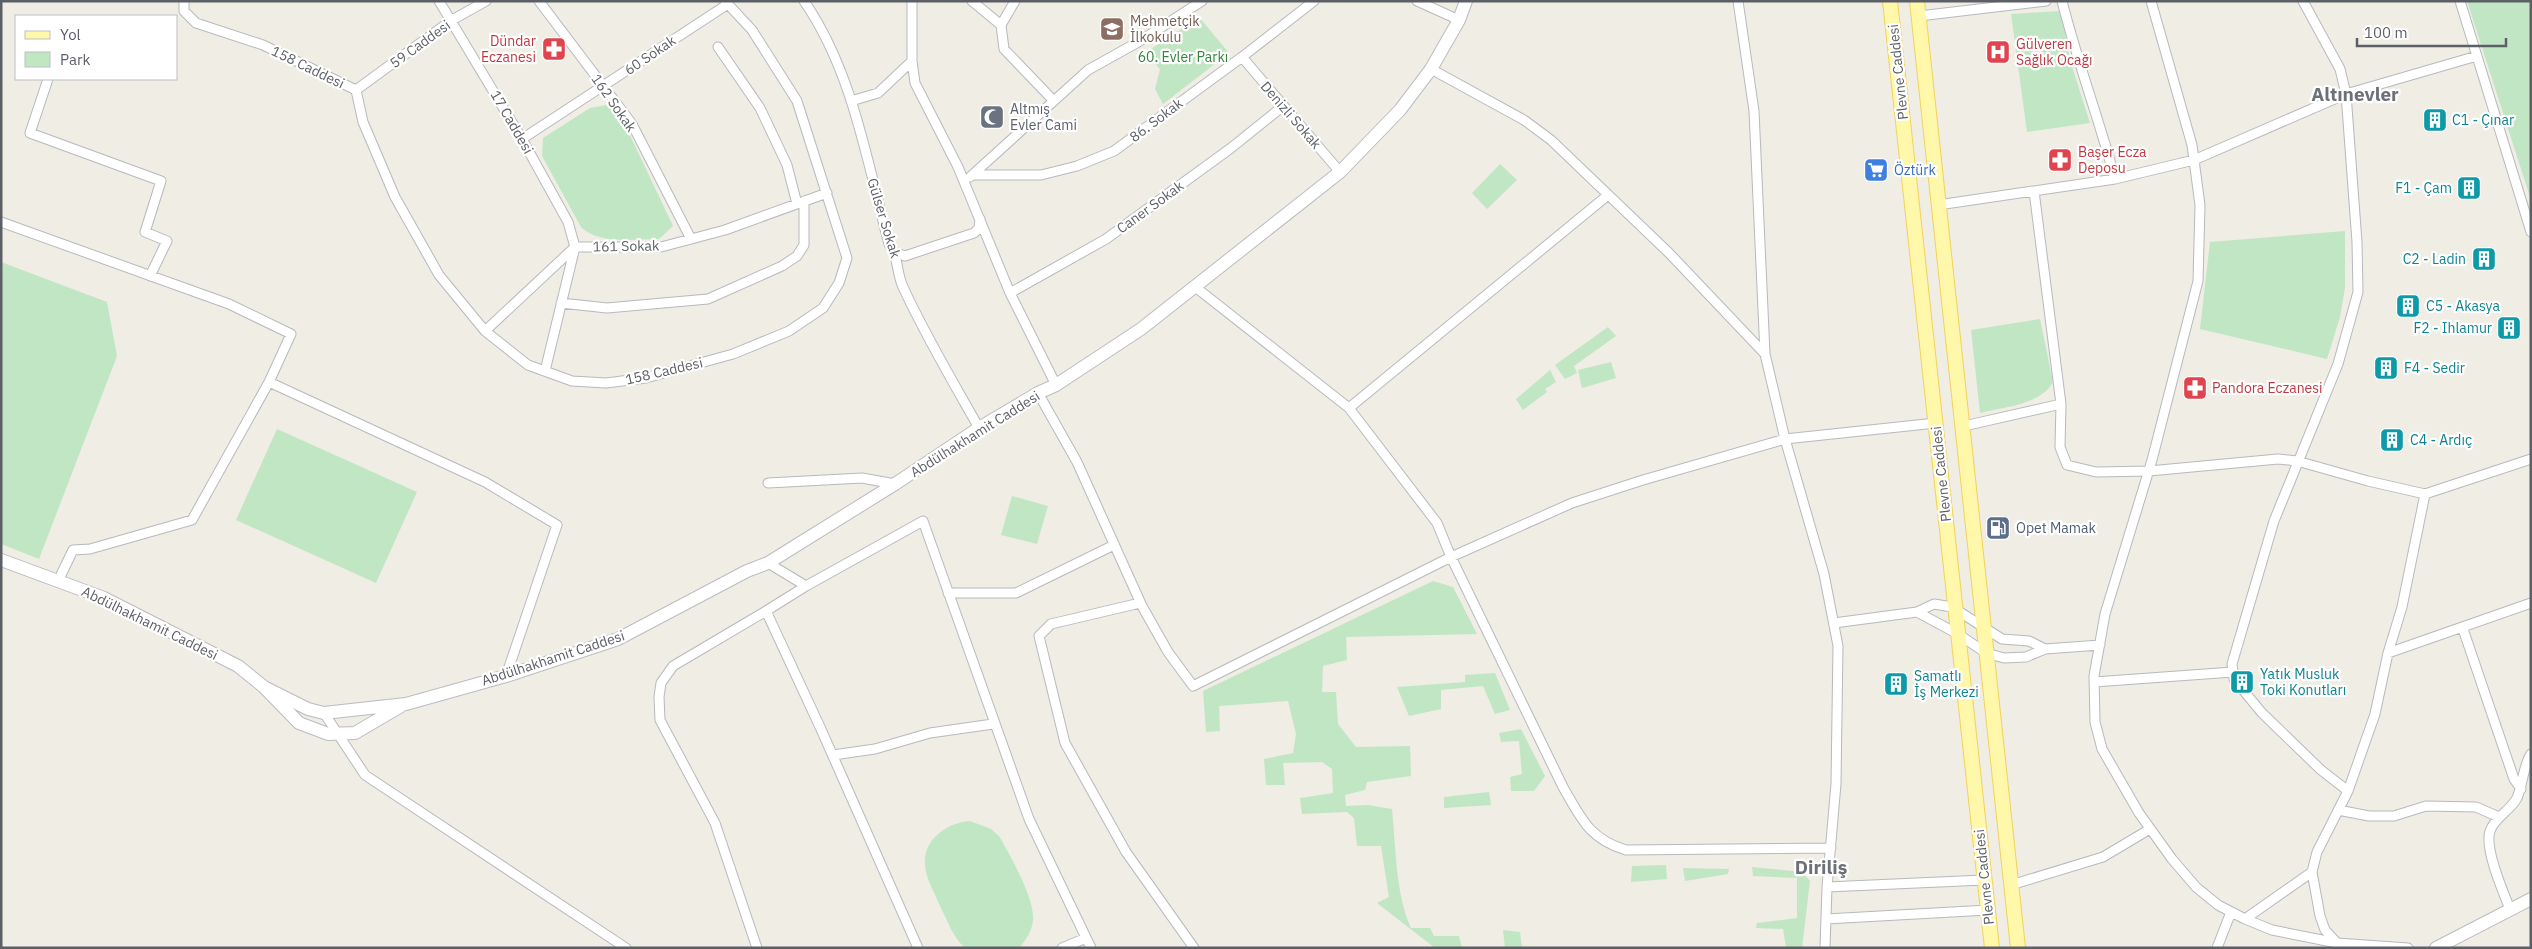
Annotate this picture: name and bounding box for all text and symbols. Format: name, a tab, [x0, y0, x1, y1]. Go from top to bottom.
place label: Mehmetçik İlkokulu	[1130, 12, 1200, 46]
legend	[15, 15, 178, 80]
scale bar	[2357, 15, 2506, 47]
street label: 59 Caddesi	[386, 16, 454, 72]
school or university icon: Mehmetçik İlkokulu	[1099, 16, 1125, 42]
street label: Plevne Caddesi	[1884, 23, 1912, 121]
text: 100 m	[2364, 23, 2408, 42]
text: Yol	[60, 25, 81, 44]
street label: 60 Sokak	[621, 31, 680, 79]
place label: Dündar Eczanesi	[481, 32, 536, 66]
place label: Gülveren Sağlık Ocağı	[2016, 35, 2092, 69]
pharmacy icon: Dündar Eczanesi	[541, 36, 567, 62]
hospital icon: Gülveren Sağlık Ocağı	[1985, 39, 2011, 65]
street label: 158 Caddesi	[269, 42, 347, 92]
park label: 60. Evler Parkı	[1138, 48, 1228, 66]
text: Park	[60, 50, 90, 69]
street label: 162 Sokak	[588, 71, 641, 136]
street label: Denizli Sokak	[1257, 77, 1326, 153]
district label: Altınevler	[2311, 82, 2399, 106]
street label: 17 Caddesi	[487, 87, 537, 157]
street label: 86. Sokak	[1126, 94, 1187, 146]
place label: Altmış Evler Cami	[1010, 100, 1077, 134]
mosque icon: Altmış Evler Cami	[979, 104, 1005, 130]
building icon: C1 - Çınar	[2422, 107, 2448, 133]
place label: C1 - Çınar	[2452, 111, 2514, 129]
place label: Başer Ecza Deposu	[2078, 143, 2147, 177]
pharmacy icon: Başer Ecza Deposu	[2047, 147, 2073, 173]
supermarket icon: Öztürk	[1863, 157, 1889, 183]
place label: Öztürk	[1894, 161, 1936, 179]
building icon: F1 - Çam	[2456, 175, 2482, 201]
street label: Gülser Sokak	[863, 176, 905, 261]
street label: Caner Sokak	[1113, 176, 1187, 237]
place label: F1 - Çam	[2395, 179, 2452, 197]
street label: 161 Sokak	[593, 236, 660, 256]
building icon: C2 - Ladin	[2471, 246, 2497, 272]
place label: C2 - Ladin	[2403, 250, 2466, 268]
building icon: C5 - Akasya	[2395, 293, 2421, 319]
place label: C5 - Akasya	[2426, 297, 2500, 315]
building icon: F2 - Ihlamur	[2496, 315, 2522, 341]
place label: F2 - Ihlamur	[2413, 319, 2492, 337]
street label: 158 Caddesi	[624, 353, 704, 389]
building icon: F4 - Sedir	[2373, 355, 2399, 381]
place label: F4 - Sedir	[2404, 359, 2465, 377]
pharmacy icon: Pandora Eczanesi	[2182, 375, 2208, 401]
place label: Pandora Eczanesi	[2212, 379, 2323, 397]
street label: Abdülhakhamit Caddesi	[907, 387, 1043, 481]
street label: Plevne Caddesi	[1927, 425, 1955, 523]
building icon: C4 - Ardıç	[2379, 427, 2405, 453]
place label: C4 - Ardıç	[2410, 431, 2472, 449]
fuel station icon: Opet Mamak	[1985, 515, 2011, 541]
place label: Opet Mamak	[2016, 519, 2096, 537]
street label: Abdülhakhamit Caddesi	[79, 582, 221, 664]
street label: Abdülhakhamit Caddesi	[479, 626, 627, 690]
place label: Yatık Musluk Toki Konutları	[2260, 665, 2346, 699]
place label: Samatlı İş Merkezi	[1914, 667, 1979, 701]
building icon: Yatık Musluk Toki Konutları	[2229, 669, 2255, 695]
building icon: Samatlı İş Merkezi	[1883, 671, 1909, 697]
street label: Plevne Caddesi	[1970, 828, 1998, 926]
district label: Diriliş	[1795, 855, 1847, 879]

